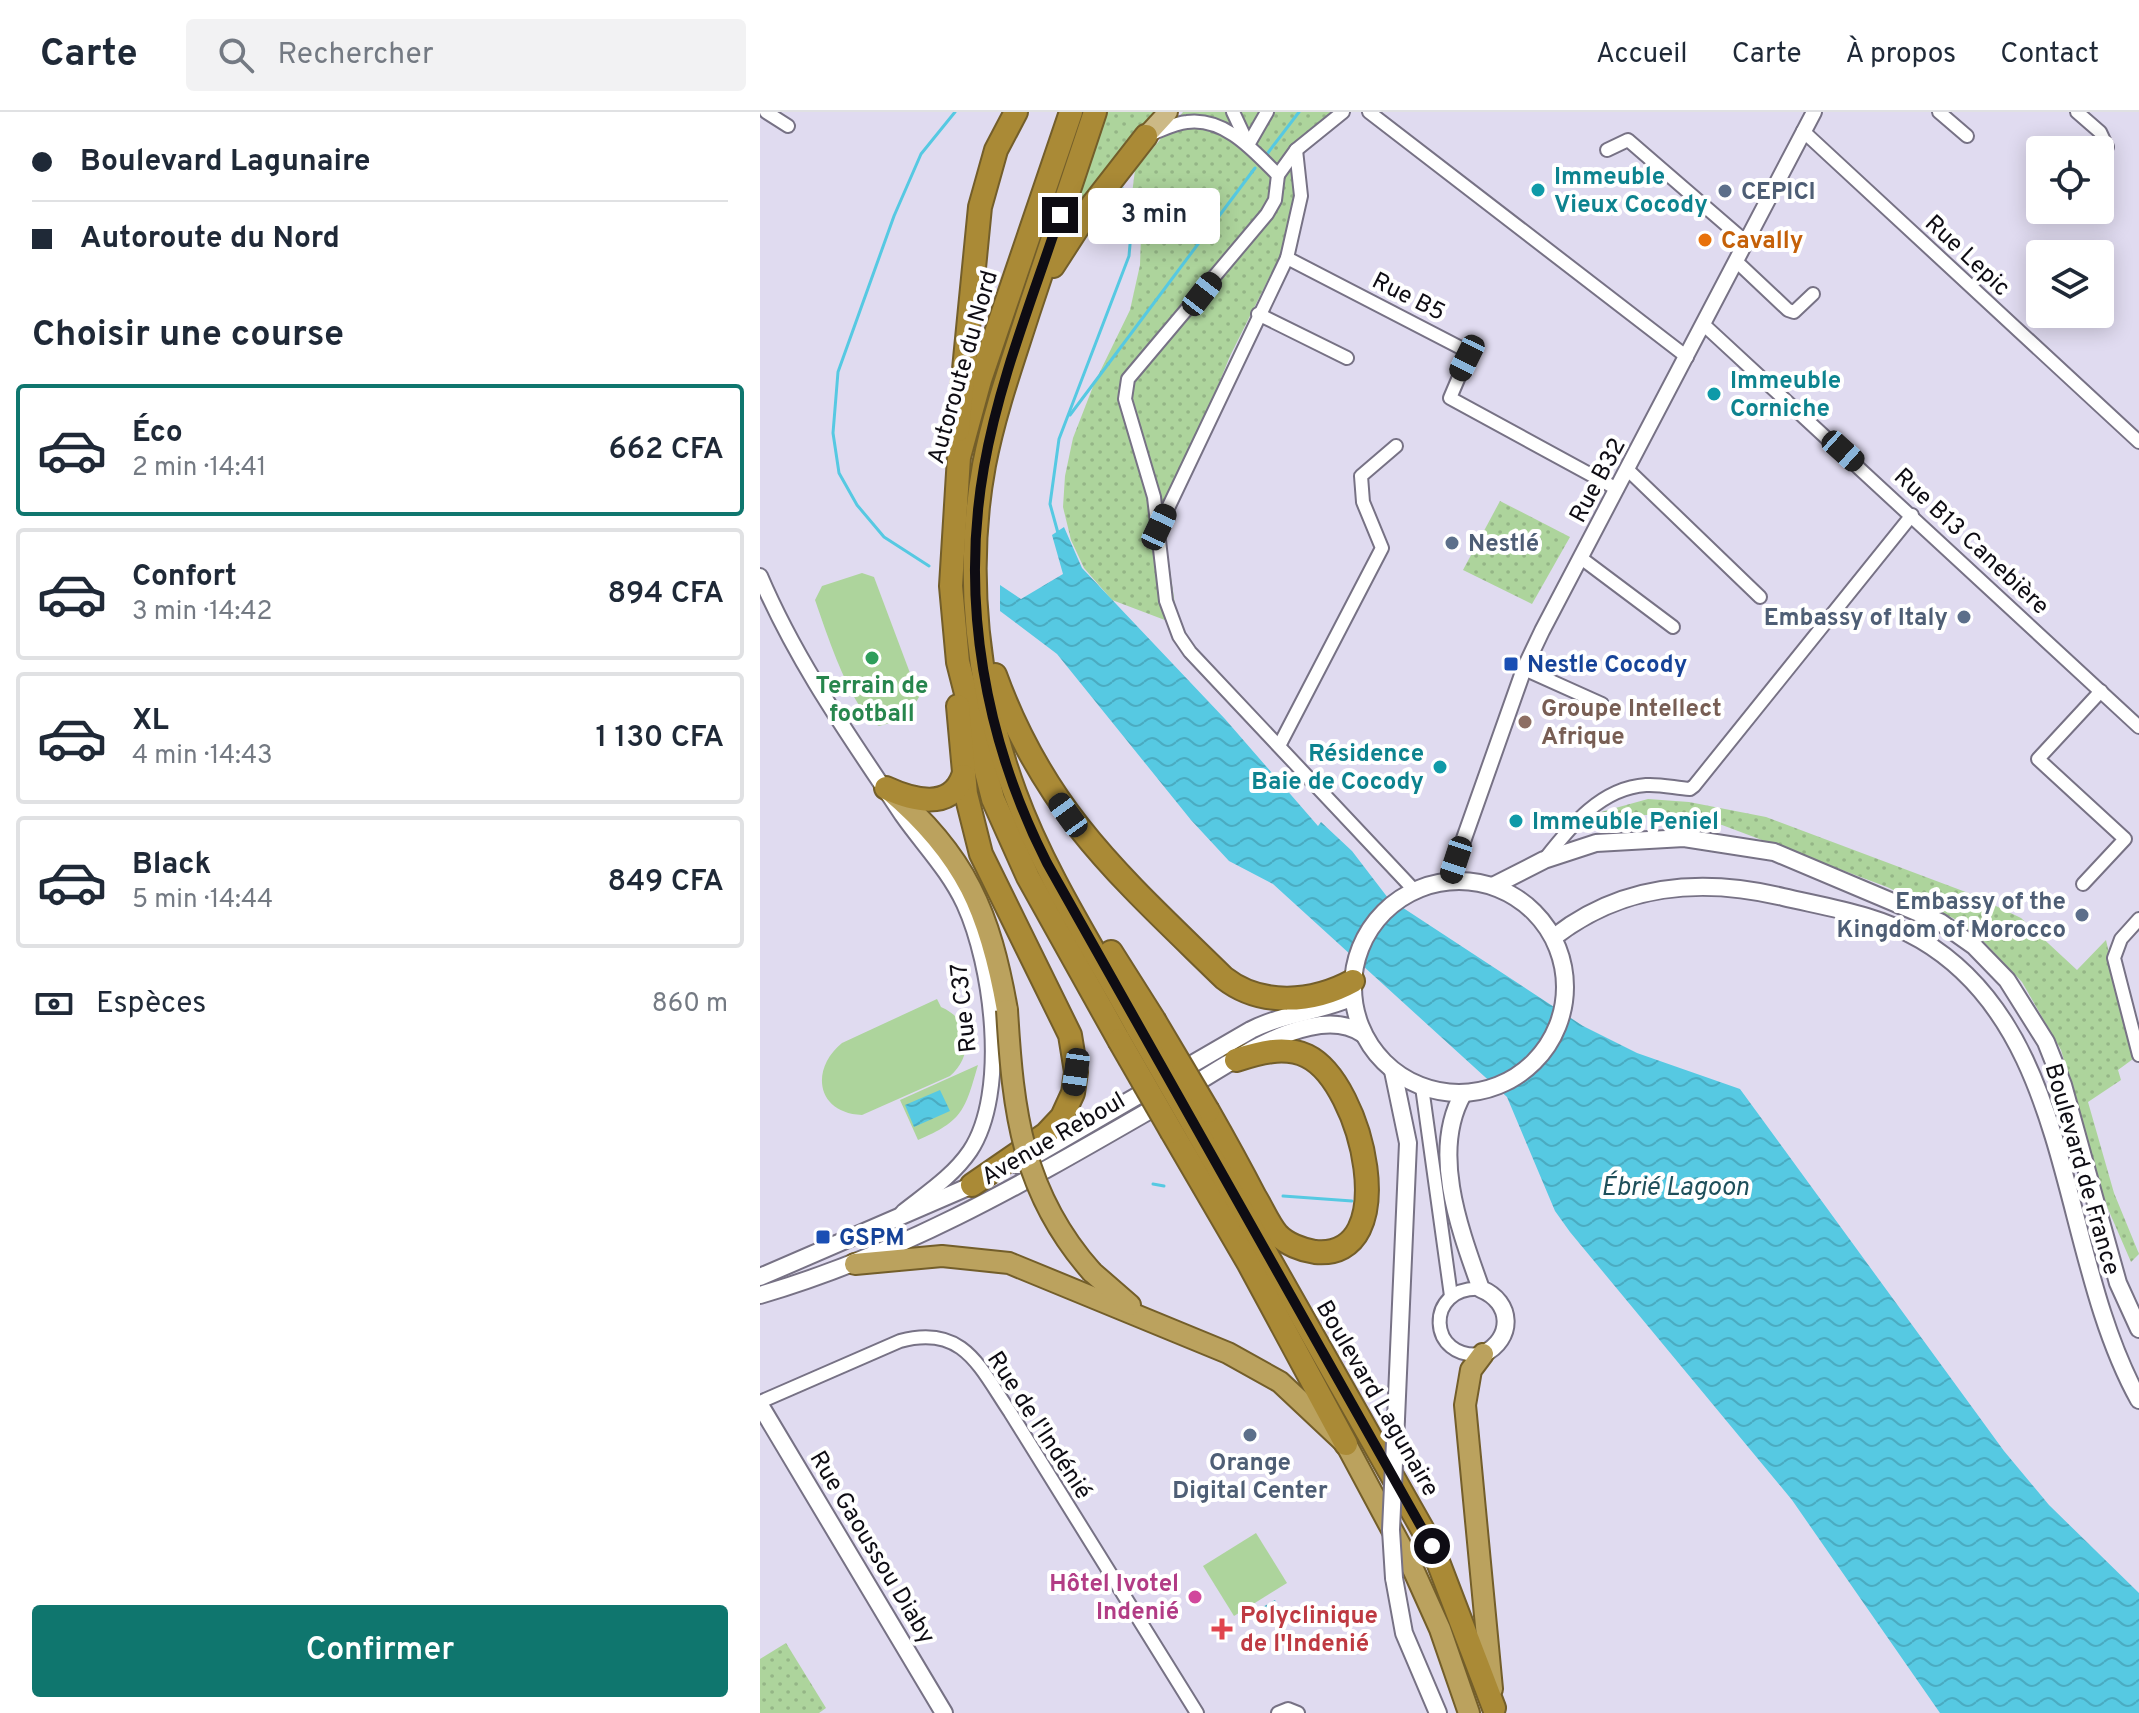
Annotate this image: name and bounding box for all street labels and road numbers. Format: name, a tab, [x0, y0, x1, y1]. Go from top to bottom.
street label: Rue Lepic	[1918, 209, 2016, 304]
street label: Autoroute du Nord	[922, 267, 1006, 468]
street label: Rue B5	[1366, 267, 1450, 329]
street label: Rue B32	[1564, 433, 1634, 529]
street label: Rue B13 Canebière	[1887, 463, 2055, 622]
street label: Rue C37	[945, 962, 985, 1054]
street label: Boulevard de France	[2037, 1060, 2126, 1279]
street label: Avenue Reboul	[977, 1086, 1131, 1193]
street label: Boulevard Lagunaire	[1308, 1295, 1445, 1503]
street label: Rue de l'Indénié	[979, 1346, 1097, 1506]
street label: Rue Gaoussou Diaby	[802, 1446, 941, 1650]

